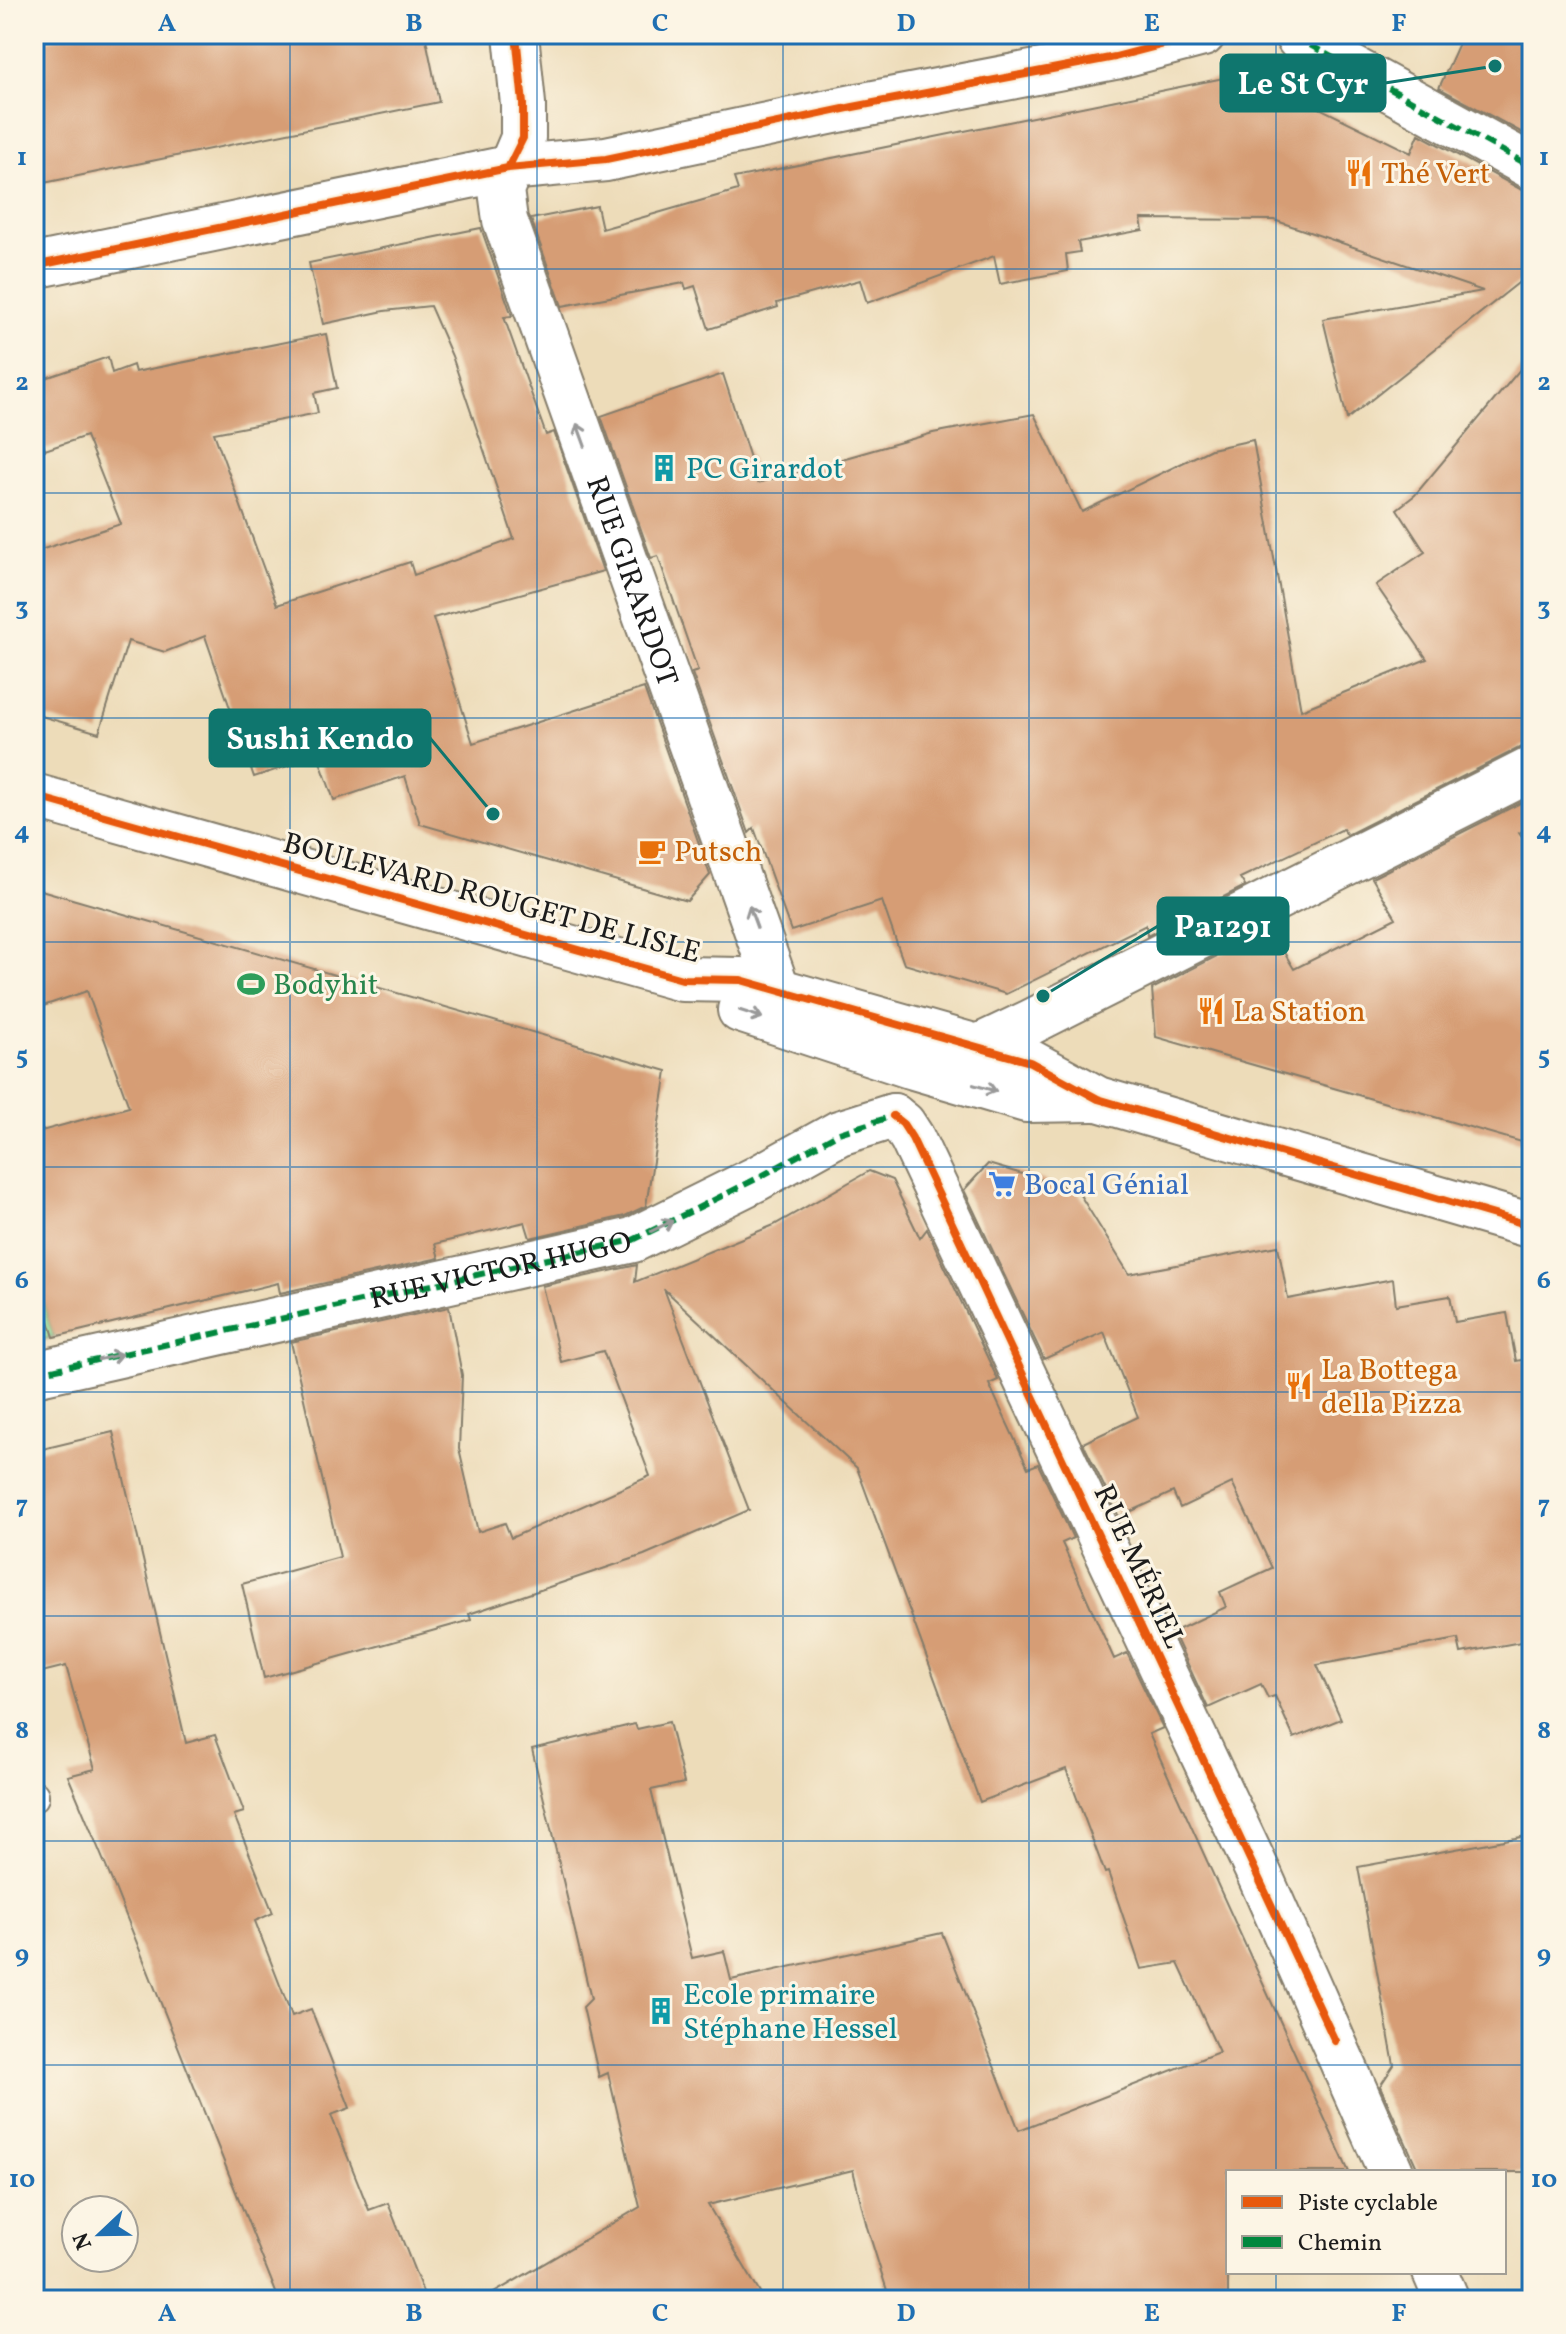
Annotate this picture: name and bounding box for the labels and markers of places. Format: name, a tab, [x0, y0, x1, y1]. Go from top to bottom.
callout: Le St Cyr	[1221, 55, 1385, 111]
place label: Thé Vert	[1381, 154, 1490, 196]
restaurant icon: Thé Vert	[1344, 158, 1374, 188]
place label: PC Girardot	[686, 449, 843, 491]
building icon: PC Girardot	[649, 453, 679, 483]
callout: Sushi Kendo	[210, 710, 430, 766]
place label: Putsch	[674, 832, 762, 874]
cafe icon: Putsch	[637, 836, 667, 866]
callout: Pa1291	[1158, 898, 1288, 954]
place label: Bodyhit	[273, 965, 378, 1007]
sports icon: Bodyhit	[236, 969, 266, 999]
place label: La Station	[1233, 992, 1366, 1034]
restaurant icon: La Station	[1196, 996, 1226, 1026]
place label: Bocal Génial	[1024, 1165, 1189, 1207]
supermarket icon: Bocal Génial	[987, 1169, 1017, 1199]
place label: La Bottega della Pizza	[1321, 1350, 1462, 1426]
restaurant icon: La Bottega della Pizza	[1284, 1371, 1314, 1401]
place label: Ecole primaire Stéphane Hessel	[683, 1975, 898, 2051]
building icon: Ecole primaire Stéphane Hessel	[646, 1996, 676, 2026]

